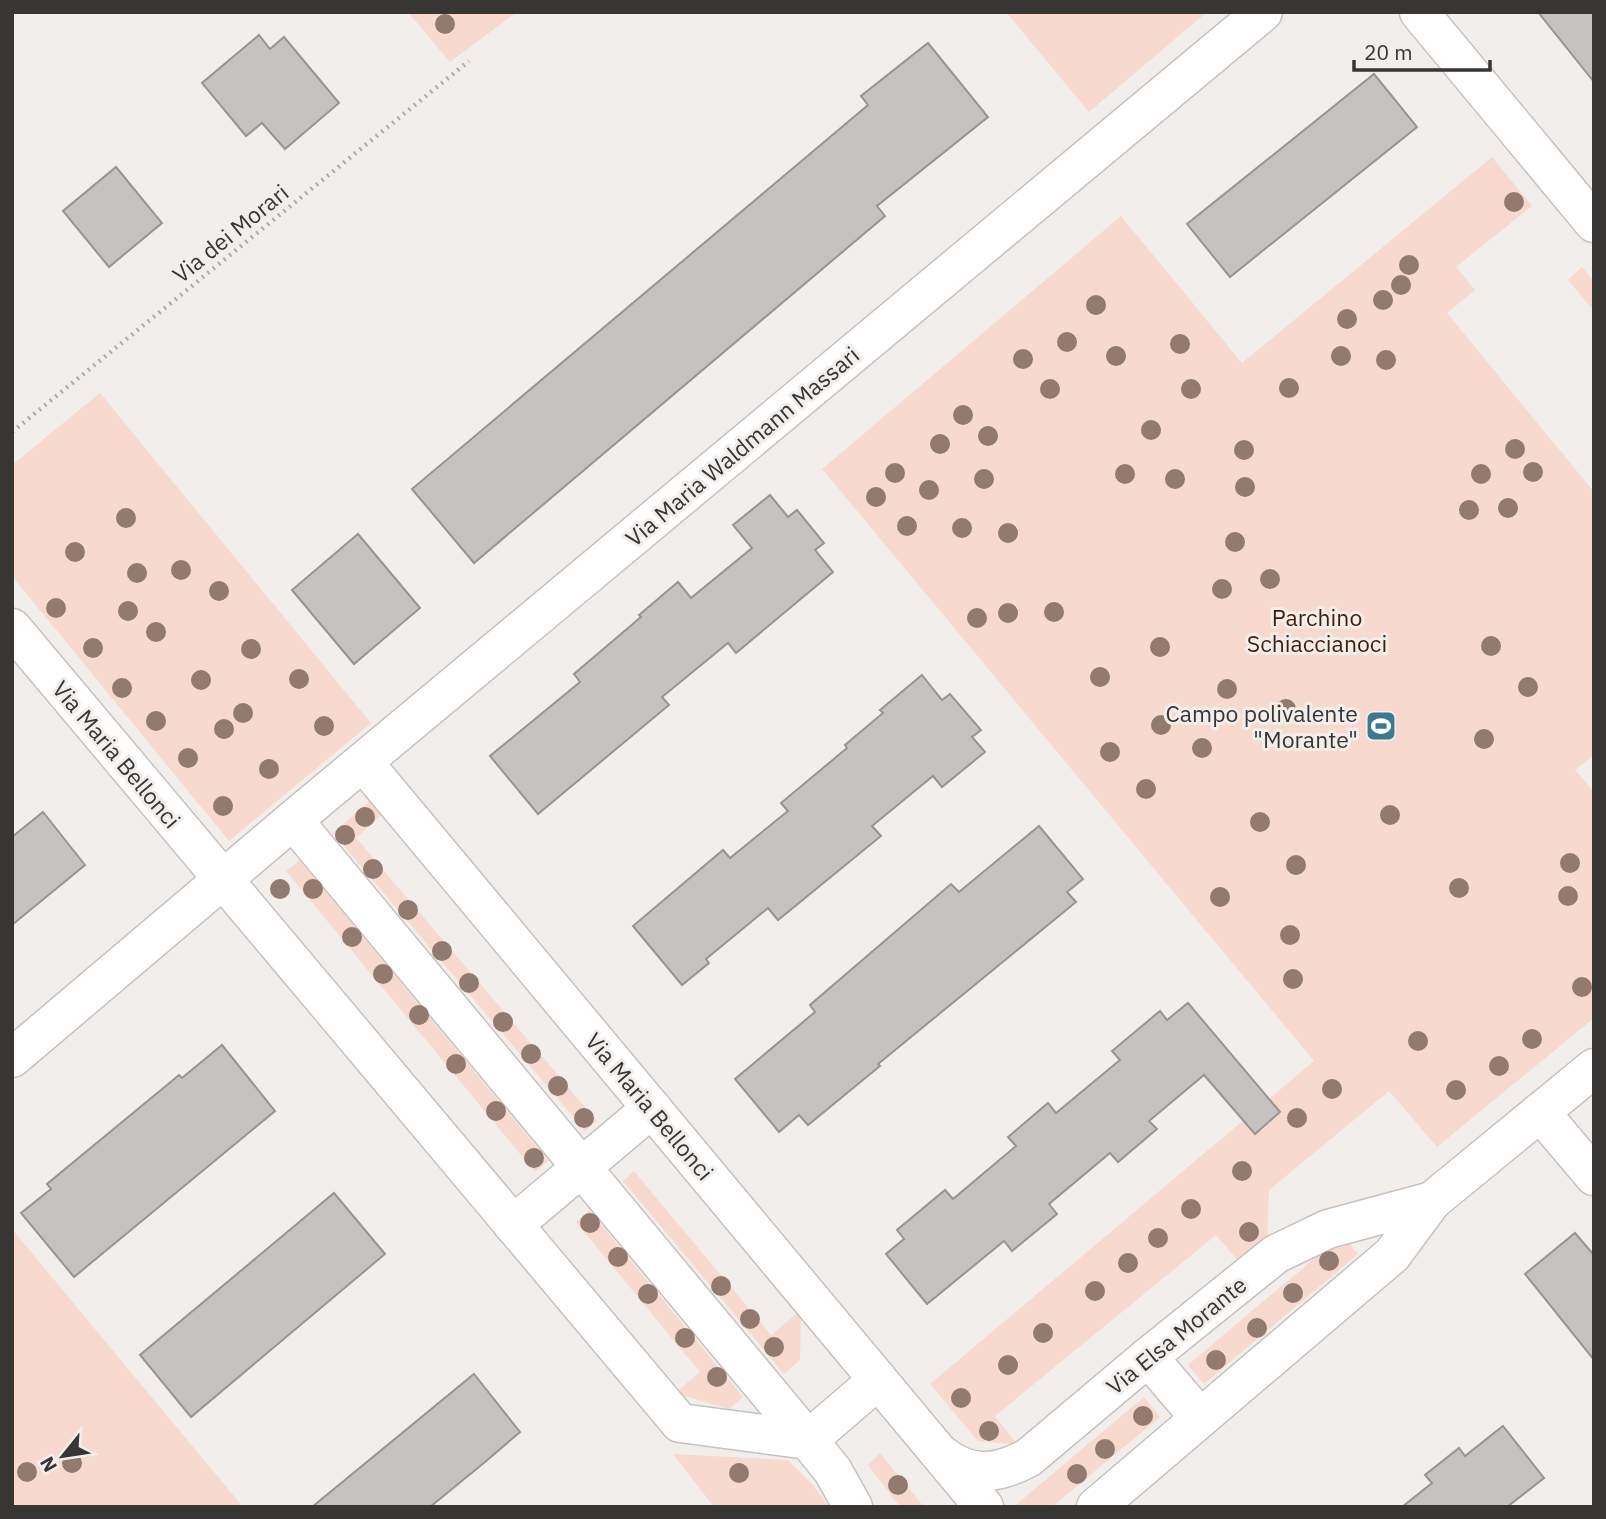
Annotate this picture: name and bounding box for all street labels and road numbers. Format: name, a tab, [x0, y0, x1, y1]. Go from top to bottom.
street label: Via dei Morari	[166, 177, 294, 289]
street label: Via Maria Waldmann Massari	[619, 339, 865, 553]
street label: Via Maria Bellonci	[46, 674, 188, 834]
street label: Via Maria Bellonci	[579, 1026, 721, 1186]
street label: Via Elsa Morante	[1100, 1269, 1252, 1401]

